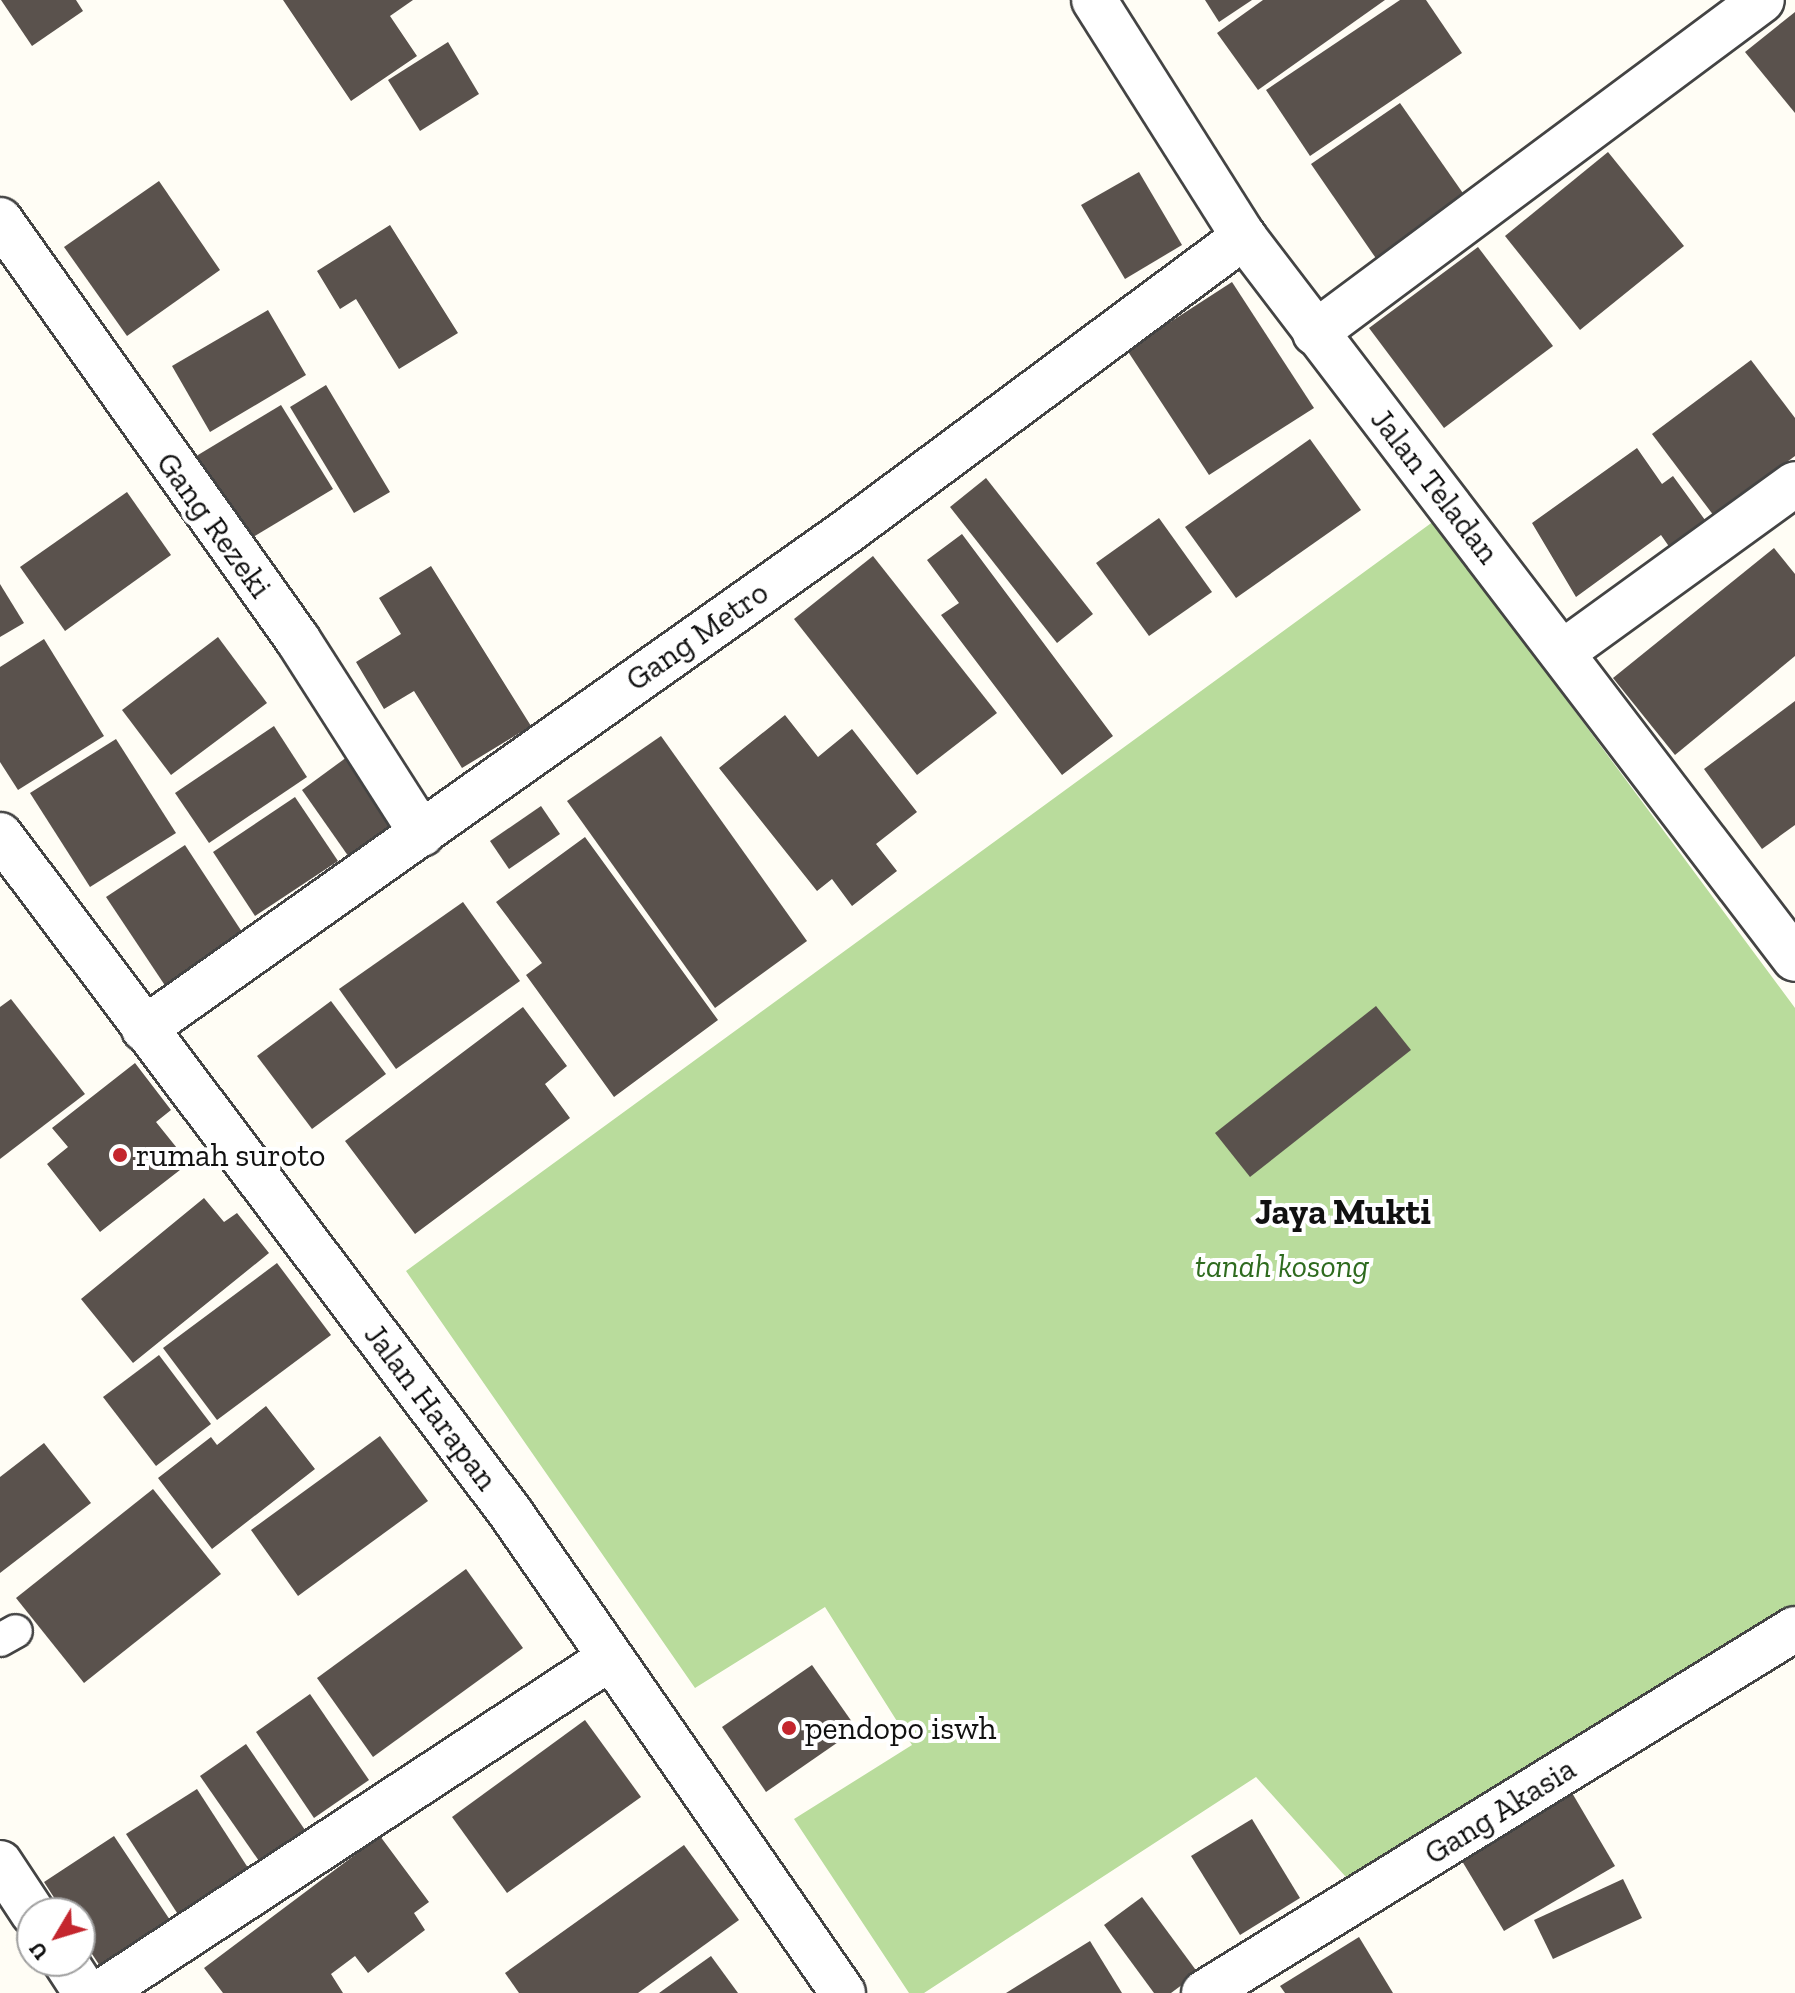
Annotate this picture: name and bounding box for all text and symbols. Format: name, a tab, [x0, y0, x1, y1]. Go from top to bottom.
street label: Jalan Teladan	[1362, 401, 1508, 571]
street label: Gang Rezeki	[148, 445, 280, 605]
street label: Gang Metro	[618, 573, 776, 699]
place label: rumah suroto	[136, 1136, 326, 1174]
marker: rumah suroto	[111, 1146, 129, 1164]
district label: Jaya Mukti	[1255, 1190, 1431, 1234]
park label: tanah kosong	[1195, 1247, 1369, 1285]
street label: Jalan Harapan	[356, 1316, 506, 1498]
place label: pendopo iswh	[805, 1709, 996, 1747]
marker: pendopo iswh	[780, 1719, 798, 1737]
street label: Gang Akasia	[1417, 1749, 1583, 1873]
north arrow	[16, 1897, 96, 1977]
text: U	[23, 1936, 54, 1965]

